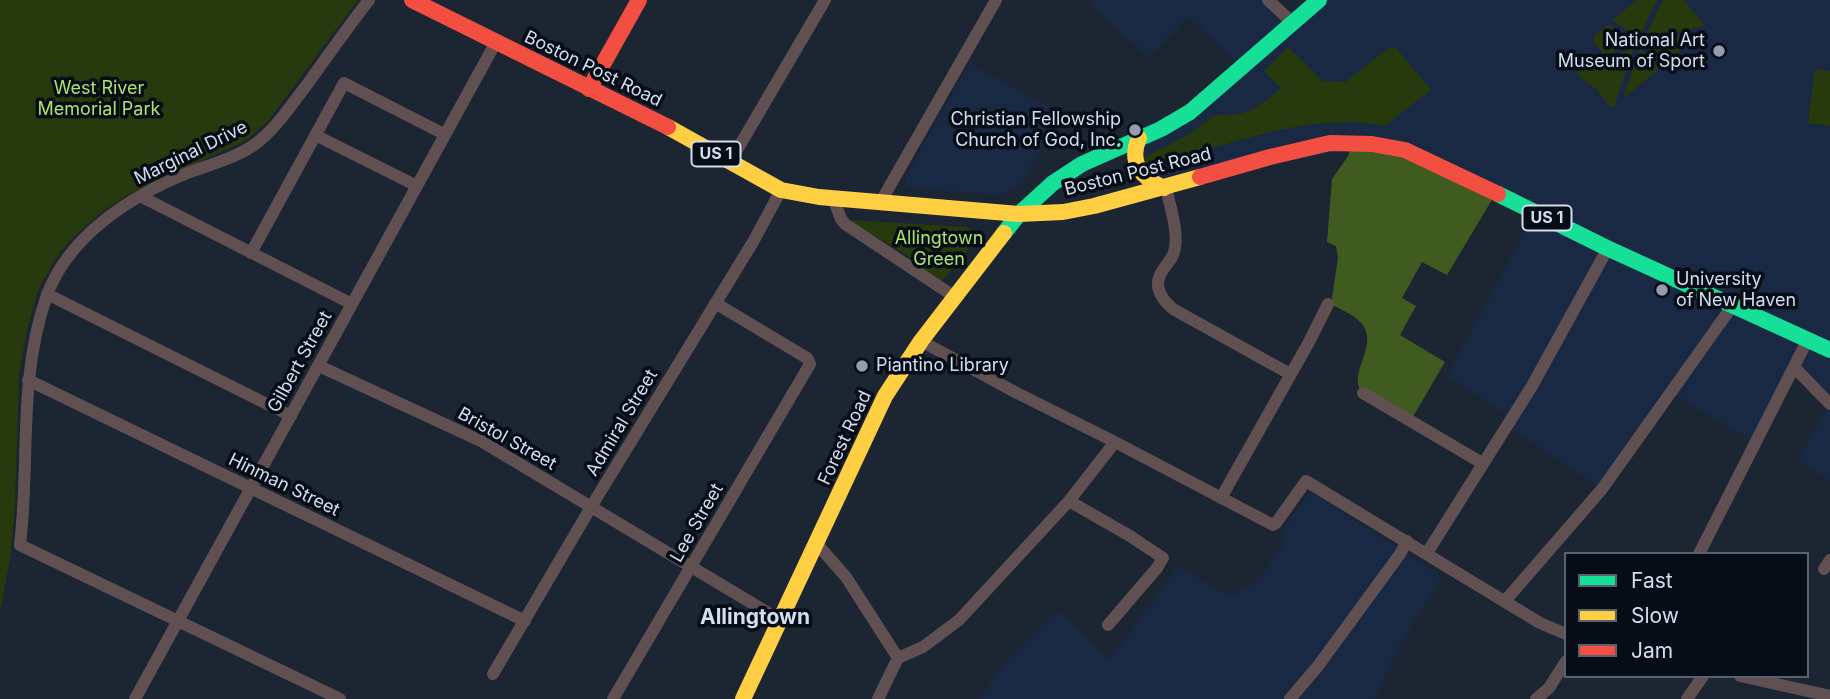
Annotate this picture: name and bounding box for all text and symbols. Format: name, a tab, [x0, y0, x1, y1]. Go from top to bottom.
street label: Boston Post Road	[521, 26, 665, 112]
place label: National Art Museum of Sport	[1558, 30, 1705, 72]
marker: National Art Museum of Sport	[1711, 43, 1727, 59]
park label: West River Memorial Park	[38, 78, 160, 120]
place label: Christian Fellowship Church of God, Inc.	[950, 109, 1121, 152]
street label: Marginal Drive	[131, 116, 251, 190]
marker: Christian Fellowship Church of God, Inc.	[1127, 122, 1143, 138]
road number: US 1	[692, 142, 740, 166]
street label: Boston Post Road	[1062, 143, 1214, 201]
road number: US 1	[1522, 206, 1572, 230]
park label: Allingtown Green	[895, 228, 983, 270]
place label: University of New Haven	[1676, 269, 1796, 312]
marker: University of New Haven	[1654, 282, 1670, 298]
street label: Gilbert Street	[263, 308, 337, 416]
place label: Piantino Library	[876, 355, 1009, 377]
marker: Piantino Library	[854, 358, 870, 374]
street label: Admiral Street	[582, 366, 662, 480]
street label: Forest Road	[814, 387, 876, 489]
street label: Bristol Street	[454, 403, 560, 475]
street label: Hinman Street	[225, 449, 343, 521]
street label: Lee Street	[666, 480, 728, 566]
legend	[1564, 552, 1809, 678]
text: Fast	[1631, 568, 1673, 593]
text: Slow	[1631, 603, 1679, 628]
district label: Allingtown	[700, 605, 810, 631]
text: Jam	[1631, 638, 1673, 663]

